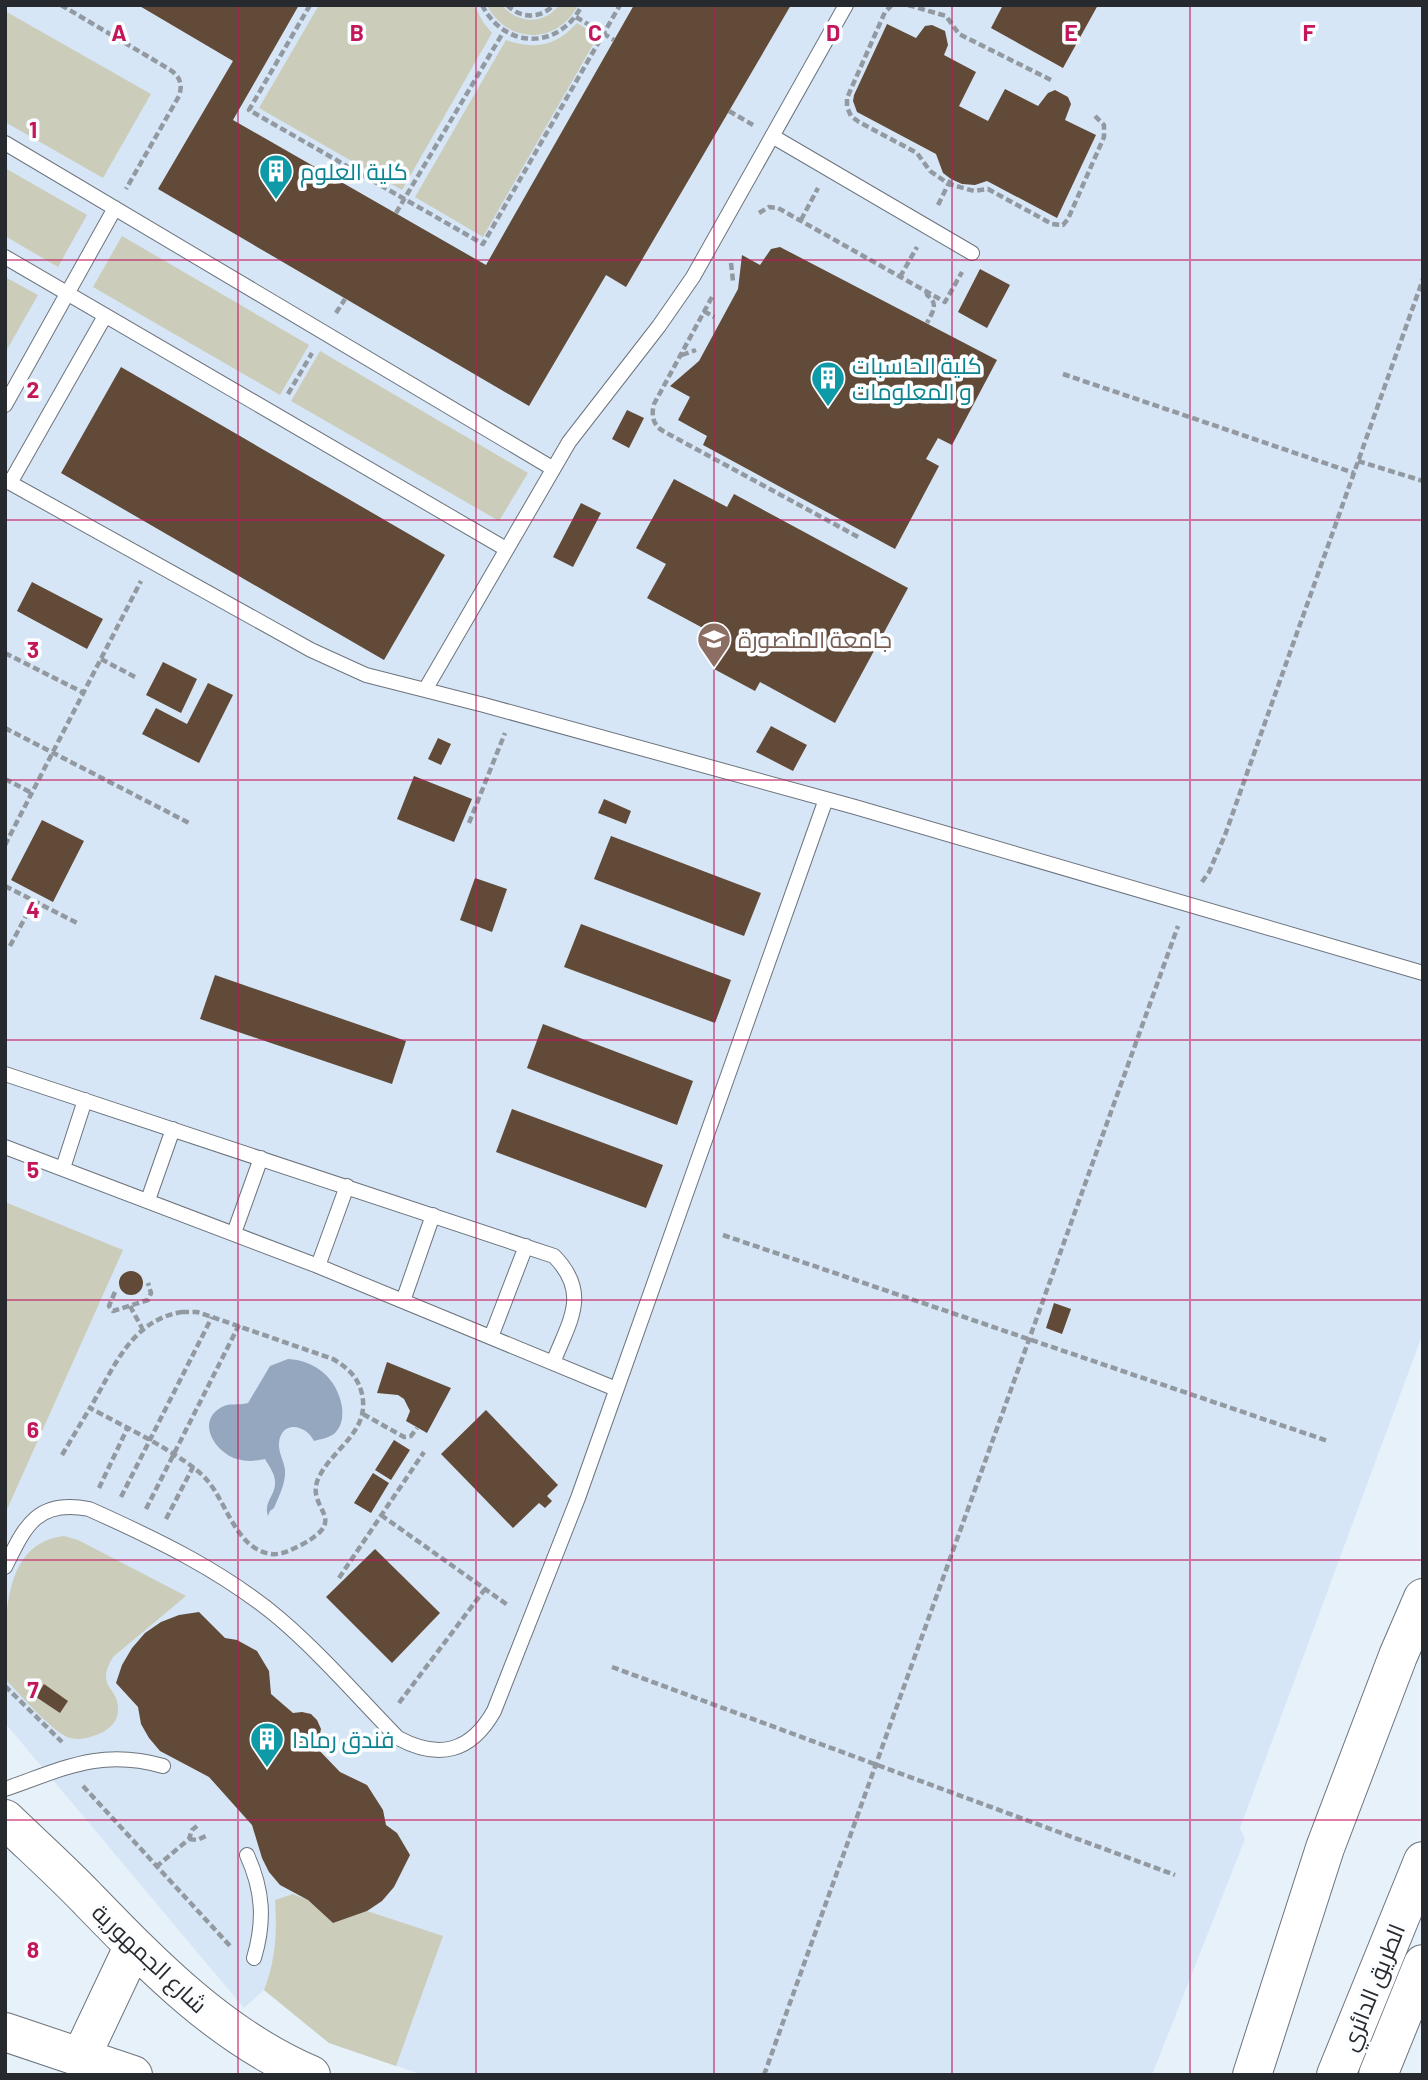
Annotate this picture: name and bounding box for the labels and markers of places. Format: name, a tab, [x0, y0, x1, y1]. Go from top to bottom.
building icon: كلية العلوم	[257, 152, 295, 201]
place label: كلية العلوم	[300, 157, 408, 188]
place label: كلية الحاسبات و المعلومات	[852, 351, 982, 405]
building icon: كلية الحاسبات و المعلومات	[809, 359, 847, 408]
school or university icon: جامعة المنصورة	[695, 620, 733, 669]
place label: جامعة المنصورة	[738, 625, 892, 653]
building icon: فندق رمادا	[248, 1720, 286, 1769]
place label: فندق رمادا	[292, 1725, 394, 1754]

